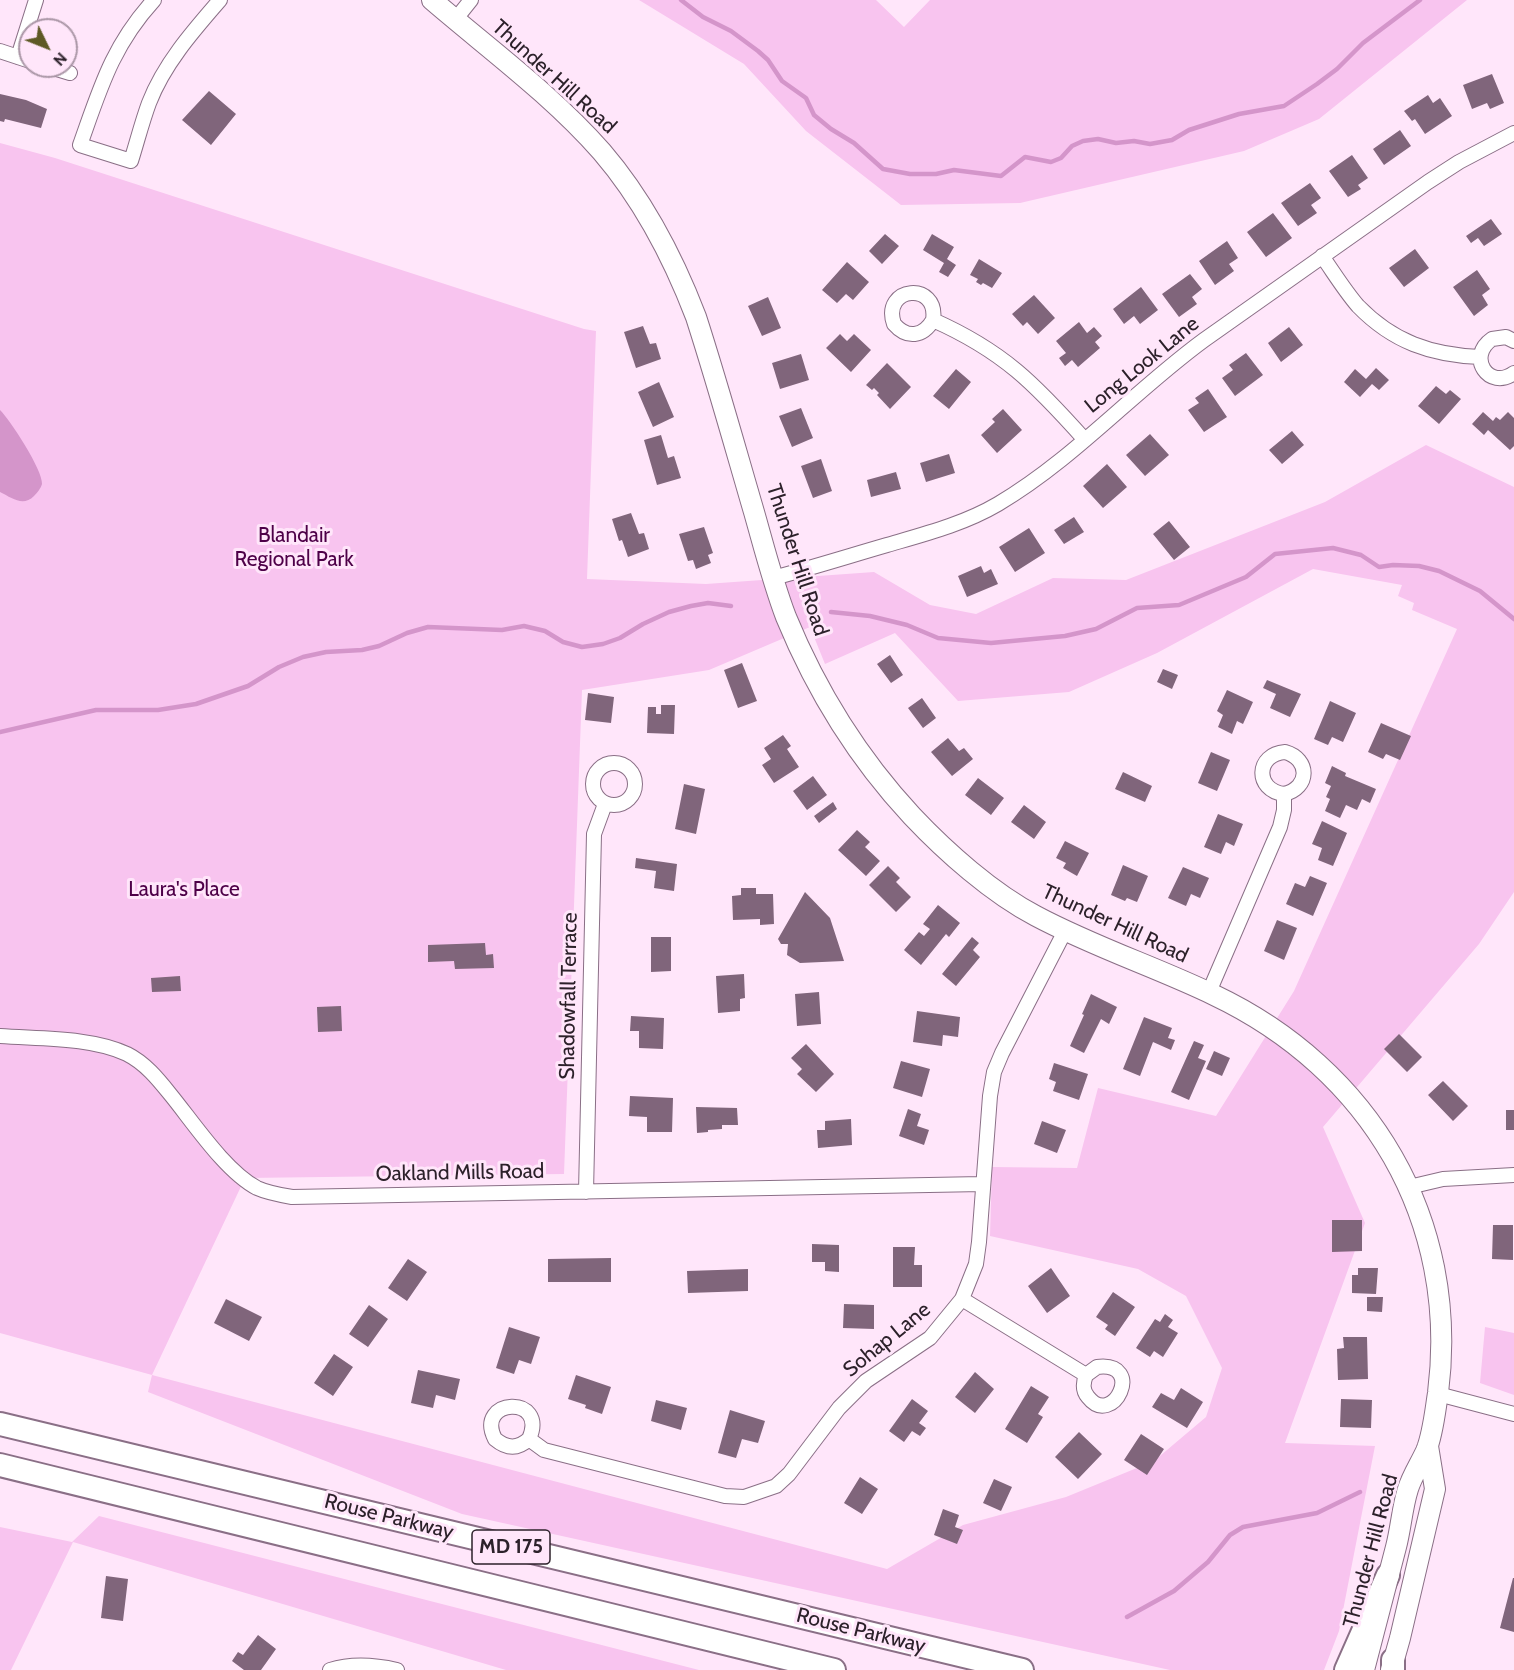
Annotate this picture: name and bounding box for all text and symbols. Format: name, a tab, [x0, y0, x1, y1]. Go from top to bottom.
street label: Thunder Hill Road	[487, 15, 621, 139]
north arrow	[18, 18, 78, 78]
text: N	[49, 49, 71, 70]
street label: Long Look Lane	[1080, 311, 1204, 419]
street label: Thunder Hill Road	[761, 481, 833, 639]
park label: Blandair Regional Park	[234, 523, 354, 573]
park label: Laura's Place	[128, 877, 240, 903]
street label: Thunder Hill Road	[1038, 879, 1192, 969]
street label: Shadowfall Terrace	[555, 912, 583, 1080]
street label: Oakland Mills Road	[375, 1159, 545, 1187]
street label: Sohap Lane	[838, 1297, 936, 1383]
street label: Thunder Hill Road	[1338, 1471, 1404, 1631]
street label: Rouse Parkway	[322, 1489, 456, 1545]
road number: MD 175	[472, 1530, 550, 1564]
street label: Rouse Parkway	[794, 1603, 928, 1659]

